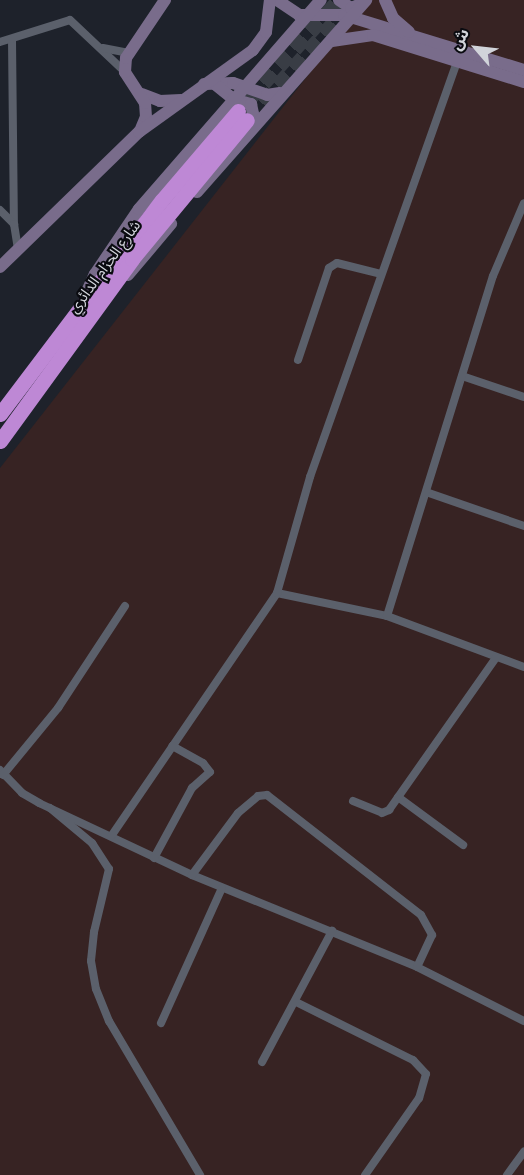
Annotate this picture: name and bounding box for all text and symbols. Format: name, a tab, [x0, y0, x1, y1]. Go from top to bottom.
north arrow	[446, 18, 506, 78]
text: ش	[446, 25, 473, 53]
street label: شارع الحزام الدائري	[65, 217, 145, 317]

